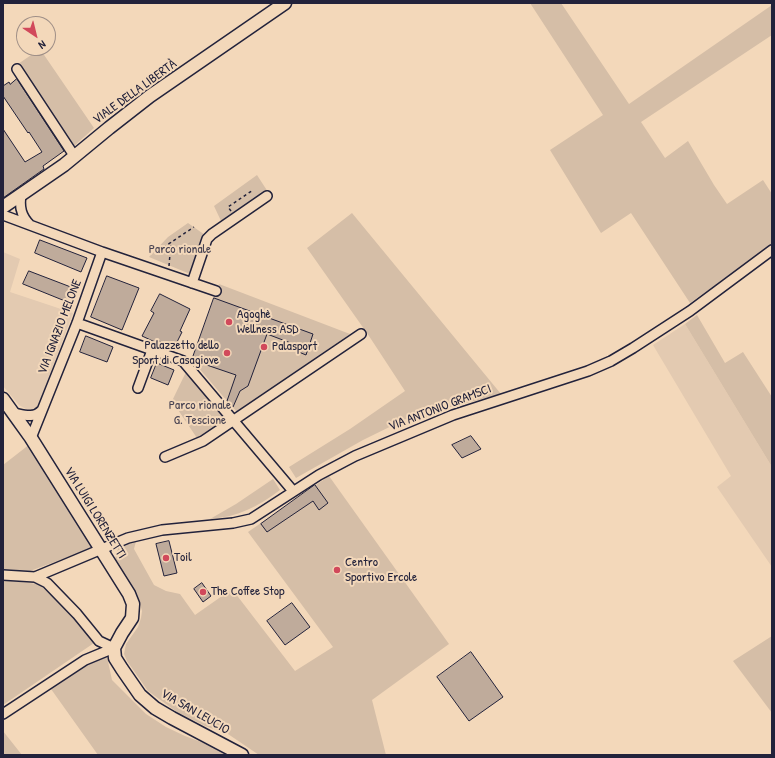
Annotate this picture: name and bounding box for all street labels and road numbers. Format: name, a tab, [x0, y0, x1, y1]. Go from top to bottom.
street label: VIALE DELLA LIBERTÀ	[90, 56, 180, 128]
street label: VIA IGNAZIO MELONE	[35, 277, 85, 377]
street label: VIA ANTONIO GRAMSCI	[386, 381, 494, 435]
street label: VIA LUIGI LORENZETTI	[61, 464, 129, 562]
street label: VIA SAN LEUCIO	[158, 686, 232, 738]

